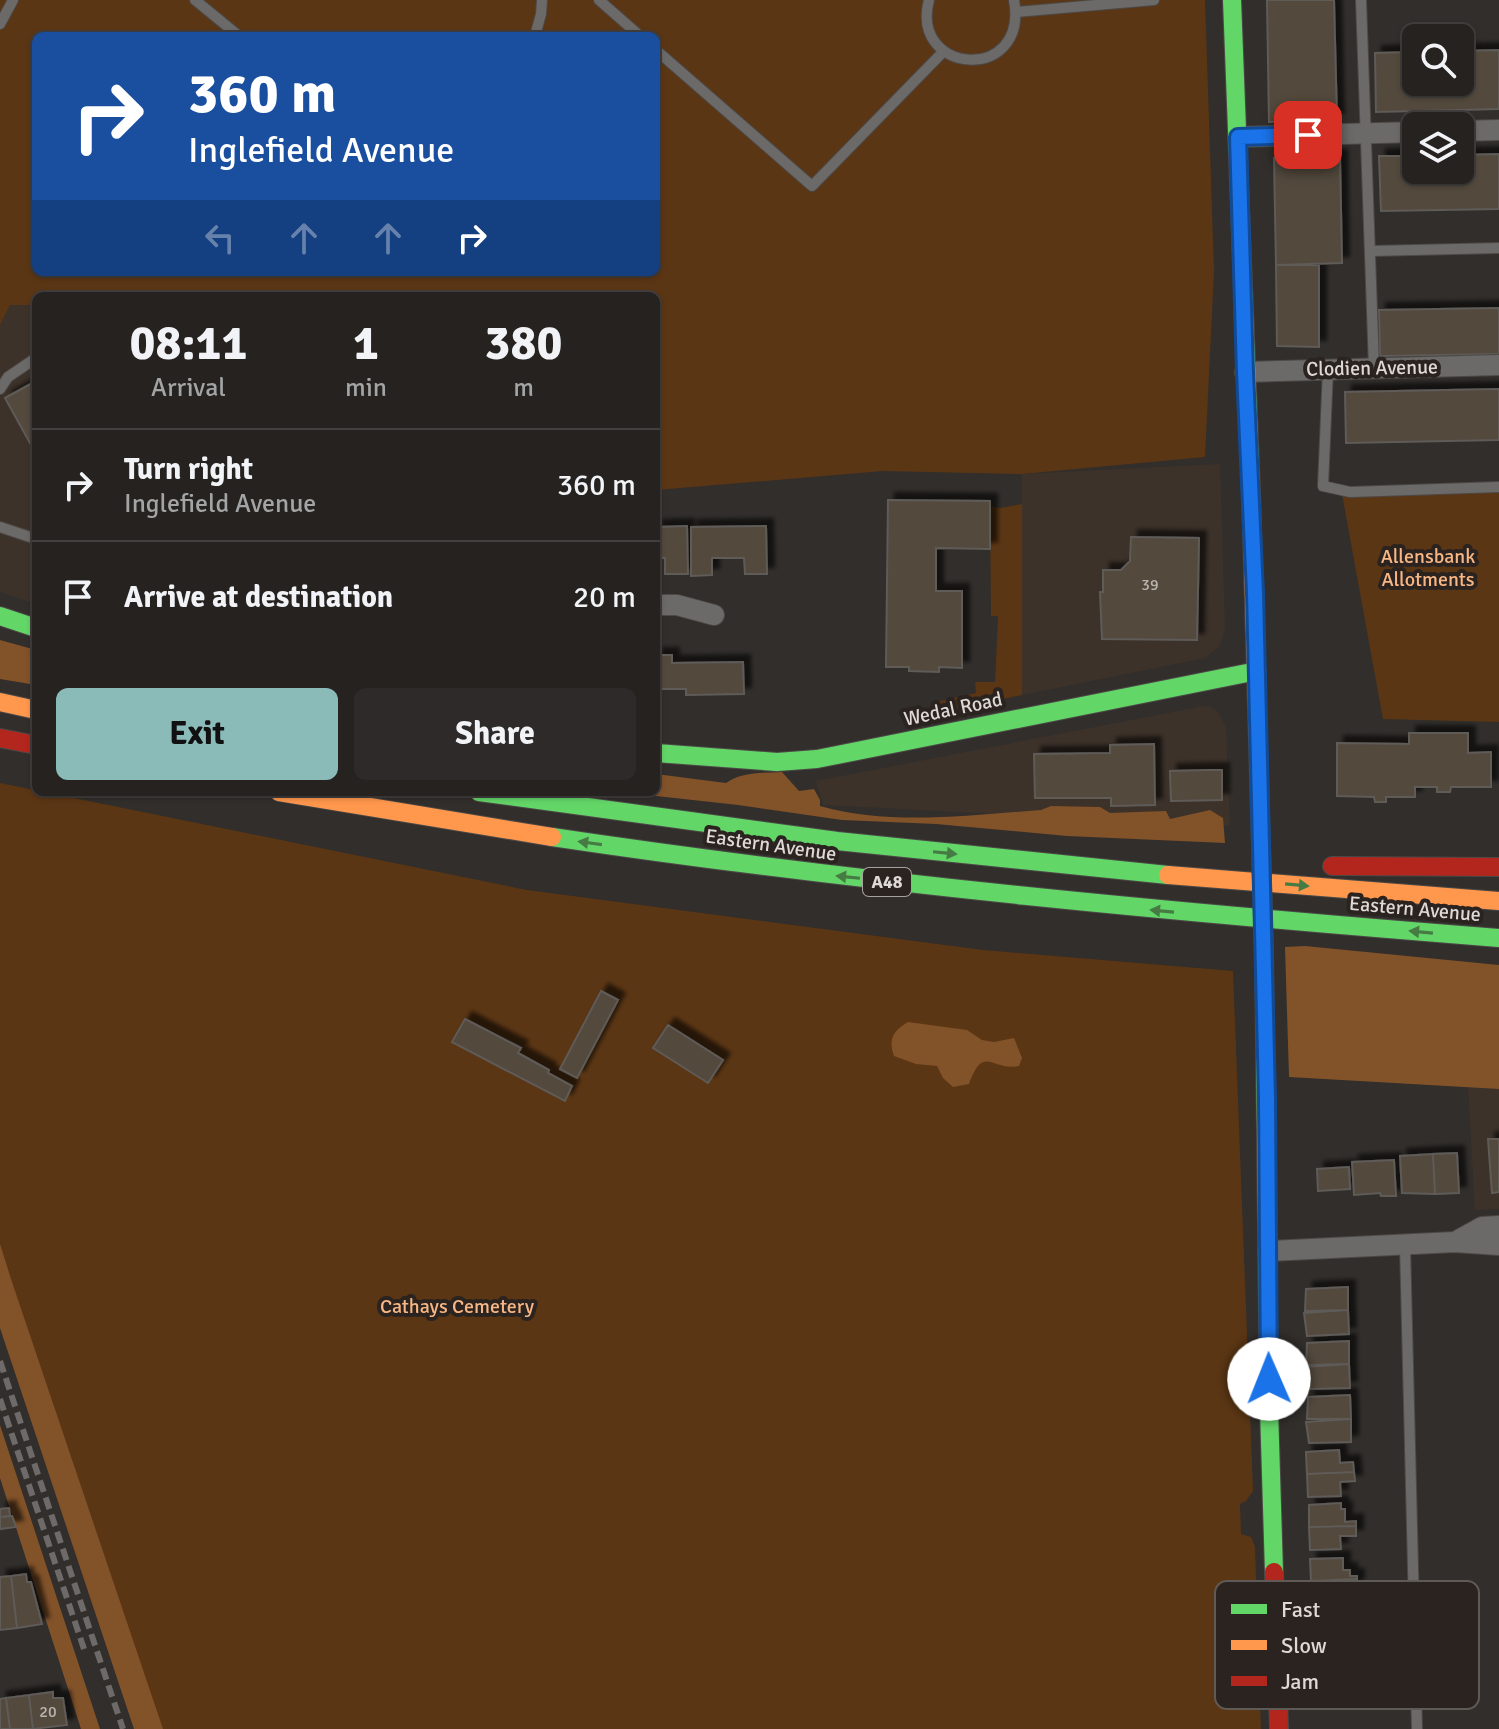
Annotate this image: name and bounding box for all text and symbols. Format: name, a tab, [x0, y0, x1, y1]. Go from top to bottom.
map controls	[1402, 24, 1474, 184]
button: search	[1402, 24, 1474, 96]
text: 360 m	[188, 59, 336, 128]
icon: right	[56, 64, 160, 168]
pin	[1274, 101, 1342, 169]
button: layers	[1402, 112, 1474, 184]
icon: arrive	[1286, 113, 1330, 157]
text: Inglefield Avenue	[188, 128, 454, 173]
icon: left	[198, 216, 242, 260]
icon: ahead	[282, 216, 326, 260]
icon: ahead	[366, 216, 410, 260]
icon: right	[450, 216, 494, 260]
text: 08:11	[130, 314, 247, 373]
text: 1	[353, 314, 379, 373]
text: 380	[485, 314, 562, 373]
street label: Clodien Avenue	[1306, 354, 1438, 382]
text: Arrival	[151, 372, 226, 404]
text: min	[345, 372, 387, 404]
text: m	[513, 372, 534, 404]
text: Turn right	[124, 451, 253, 488]
icon: right	[56, 463, 100, 507]
text: 360 m	[557, 467, 636, 504]
text: Inglefield Avenue	[124, 488, 316, 520]
park label: Allensbank Allotments	[1381, 544, 1475, 592]
icon: arrive	[56, 575, 100, 619]
house number: 39	[1141, 575, 1159, 595]
text: Arrive at destination	[124, 579, 393, 616]
text: 20 m	[573, 579, 636, 616]
street label: Wedal Road	[901, 686, 1005, 732]
button: Exit	[56, 688, 338, 780]
button: Share	[354, 688, 636, 780]
street label: Eastern Avenue	[704, 823, 838, 867]
one-way arrow	[577, 836, 602, 849]
one-way arrow	[933, 846, 958, 859]
road number: A48	[863, 868, 911, 896]
one-way arrow	[835, 871, 860, 884]
one-way arrow	[1285, 879, 1310, 892]
street label: Eastern Avenue	[1348, 891, 1482, 927]
one-way arrow	[1149, 904, 1174, 917]
one-way arrow	[1408, 925, 1433, 938]
park label: Cathays Cemetery	[380, 1294, 535, 1319]
position arrow	[1227, 1337, 1311, 1421]
legend	[1215, 1581, 1479, 1709]
text: Fast	[1281, 1596, 1321, 1623]
text: Slow	[1281, 1632, 1327, 1659]
text: Jam	[1281, 1668, 1319, 1695]
house number: 20	[39, 1702, 57, 1722]

